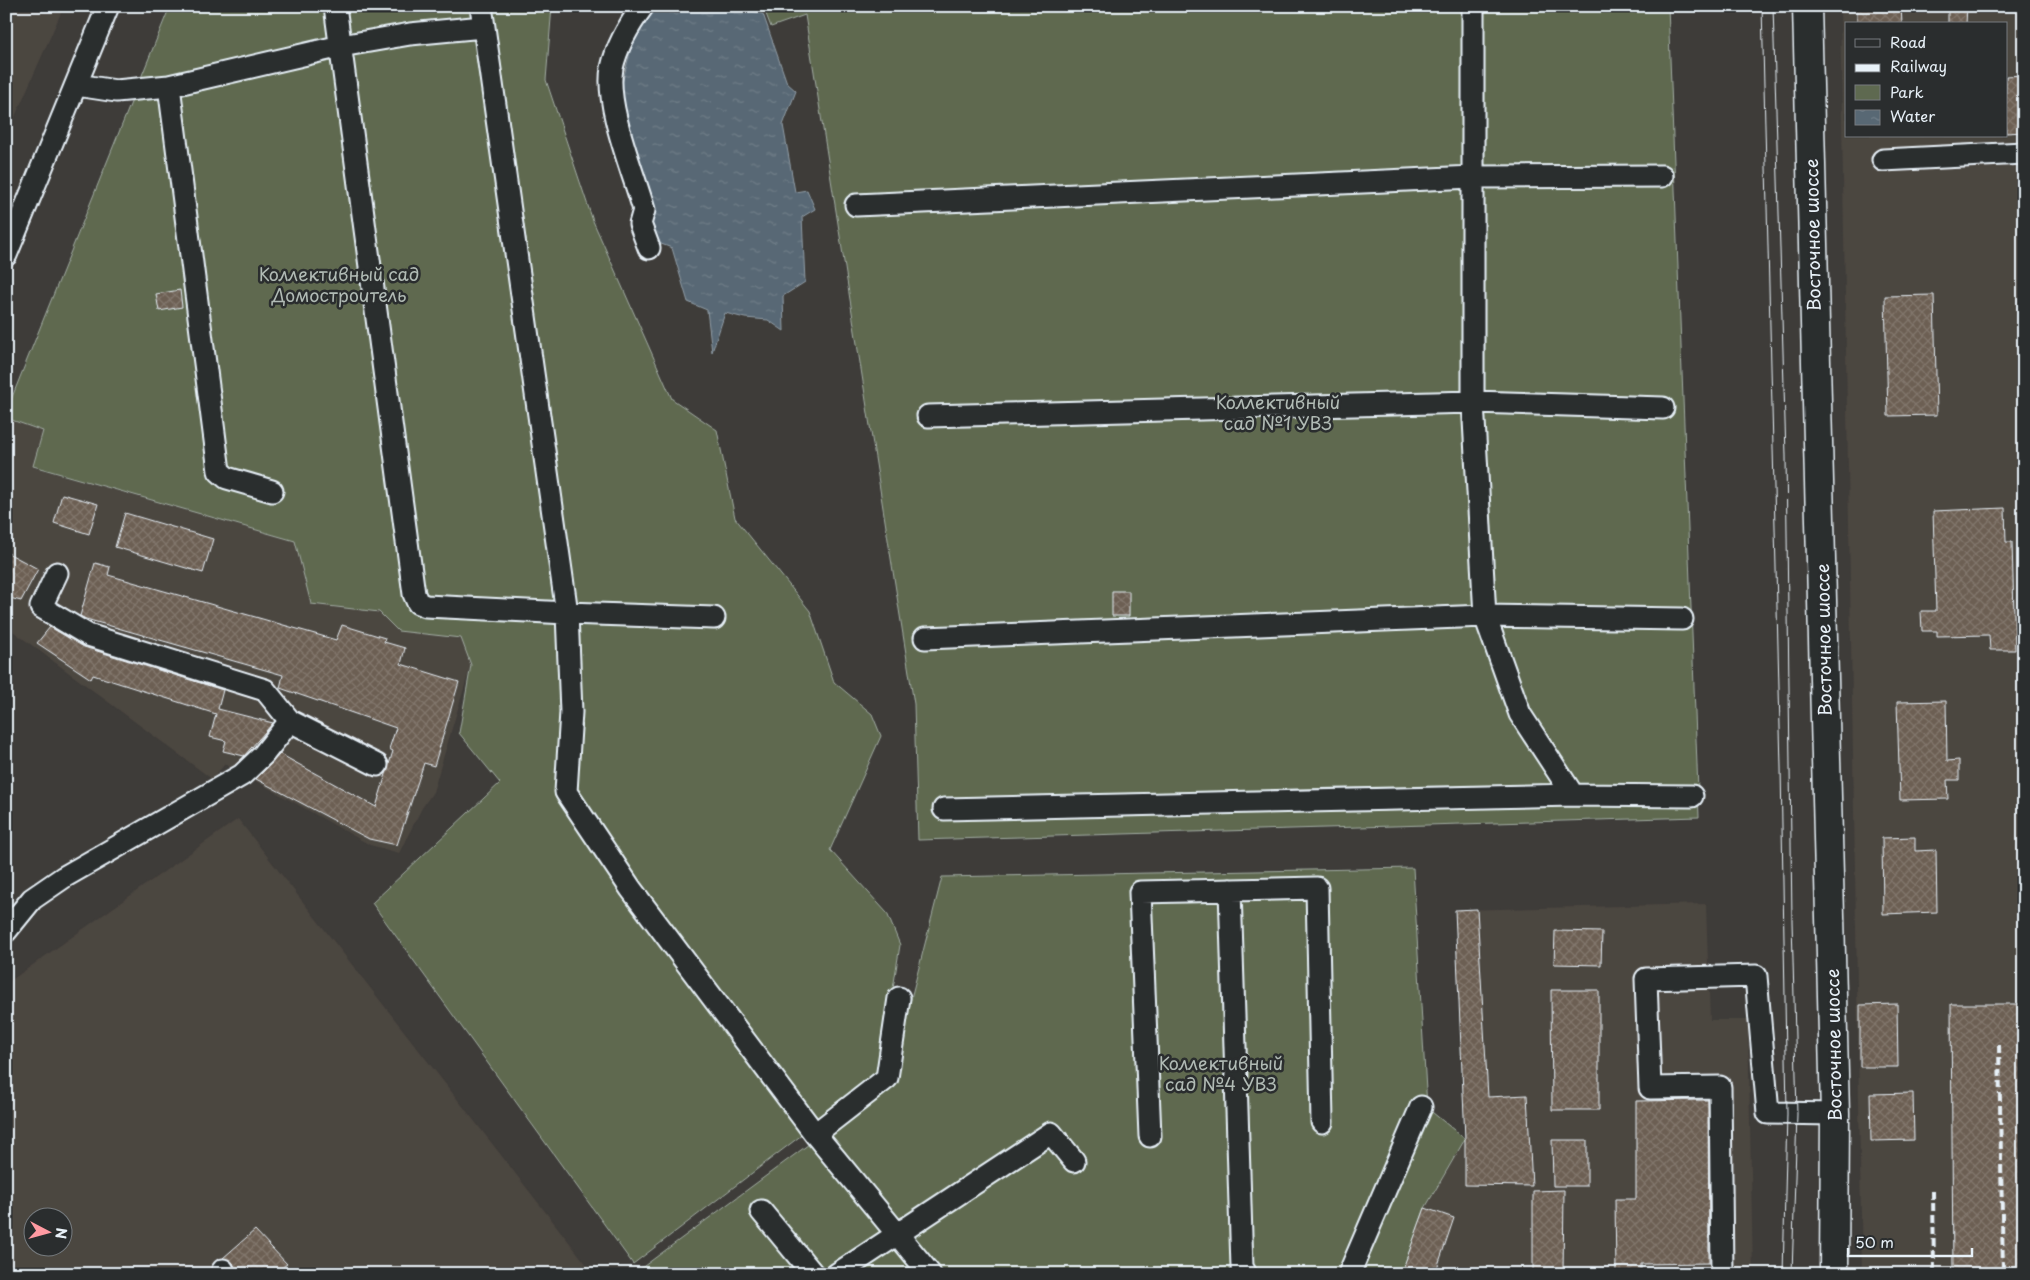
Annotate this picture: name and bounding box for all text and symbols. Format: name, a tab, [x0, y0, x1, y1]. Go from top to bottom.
legend	[1845, 22, 2008, 138]
text: Road	[1890, 30, 1926, 53]
text: Railway	[1890, 54, 1947, 77]
text: Park	[1890, 80, 1924, 103]
text: Water	[1890, 104, 1935, 127]
street label: Восточное шоссе	[1797, 158, 1827, 312]
park label: Коллективный сад Домостроитель	[259, 260, 419, 308]
park label: Коллективный сад №1 УВЗ	[1216, 388, 1340, 436]
street label: Восточное шоссе	[1808, 563, 1838, 717]
street label: Восточное шоссе	[1818, 968, 1848, 1122]
park label: Коллективный сад №4 УВЗ	[1159, 1049, 1283, 1097]
north arrow	[22, 1208, 72, 1258]
scale bar	[1848, 1225, 1971, 1257]
text: N	[50, 1227, 72, 1240]
text: 50 m	[1855, 1230, 1894, 1253]

